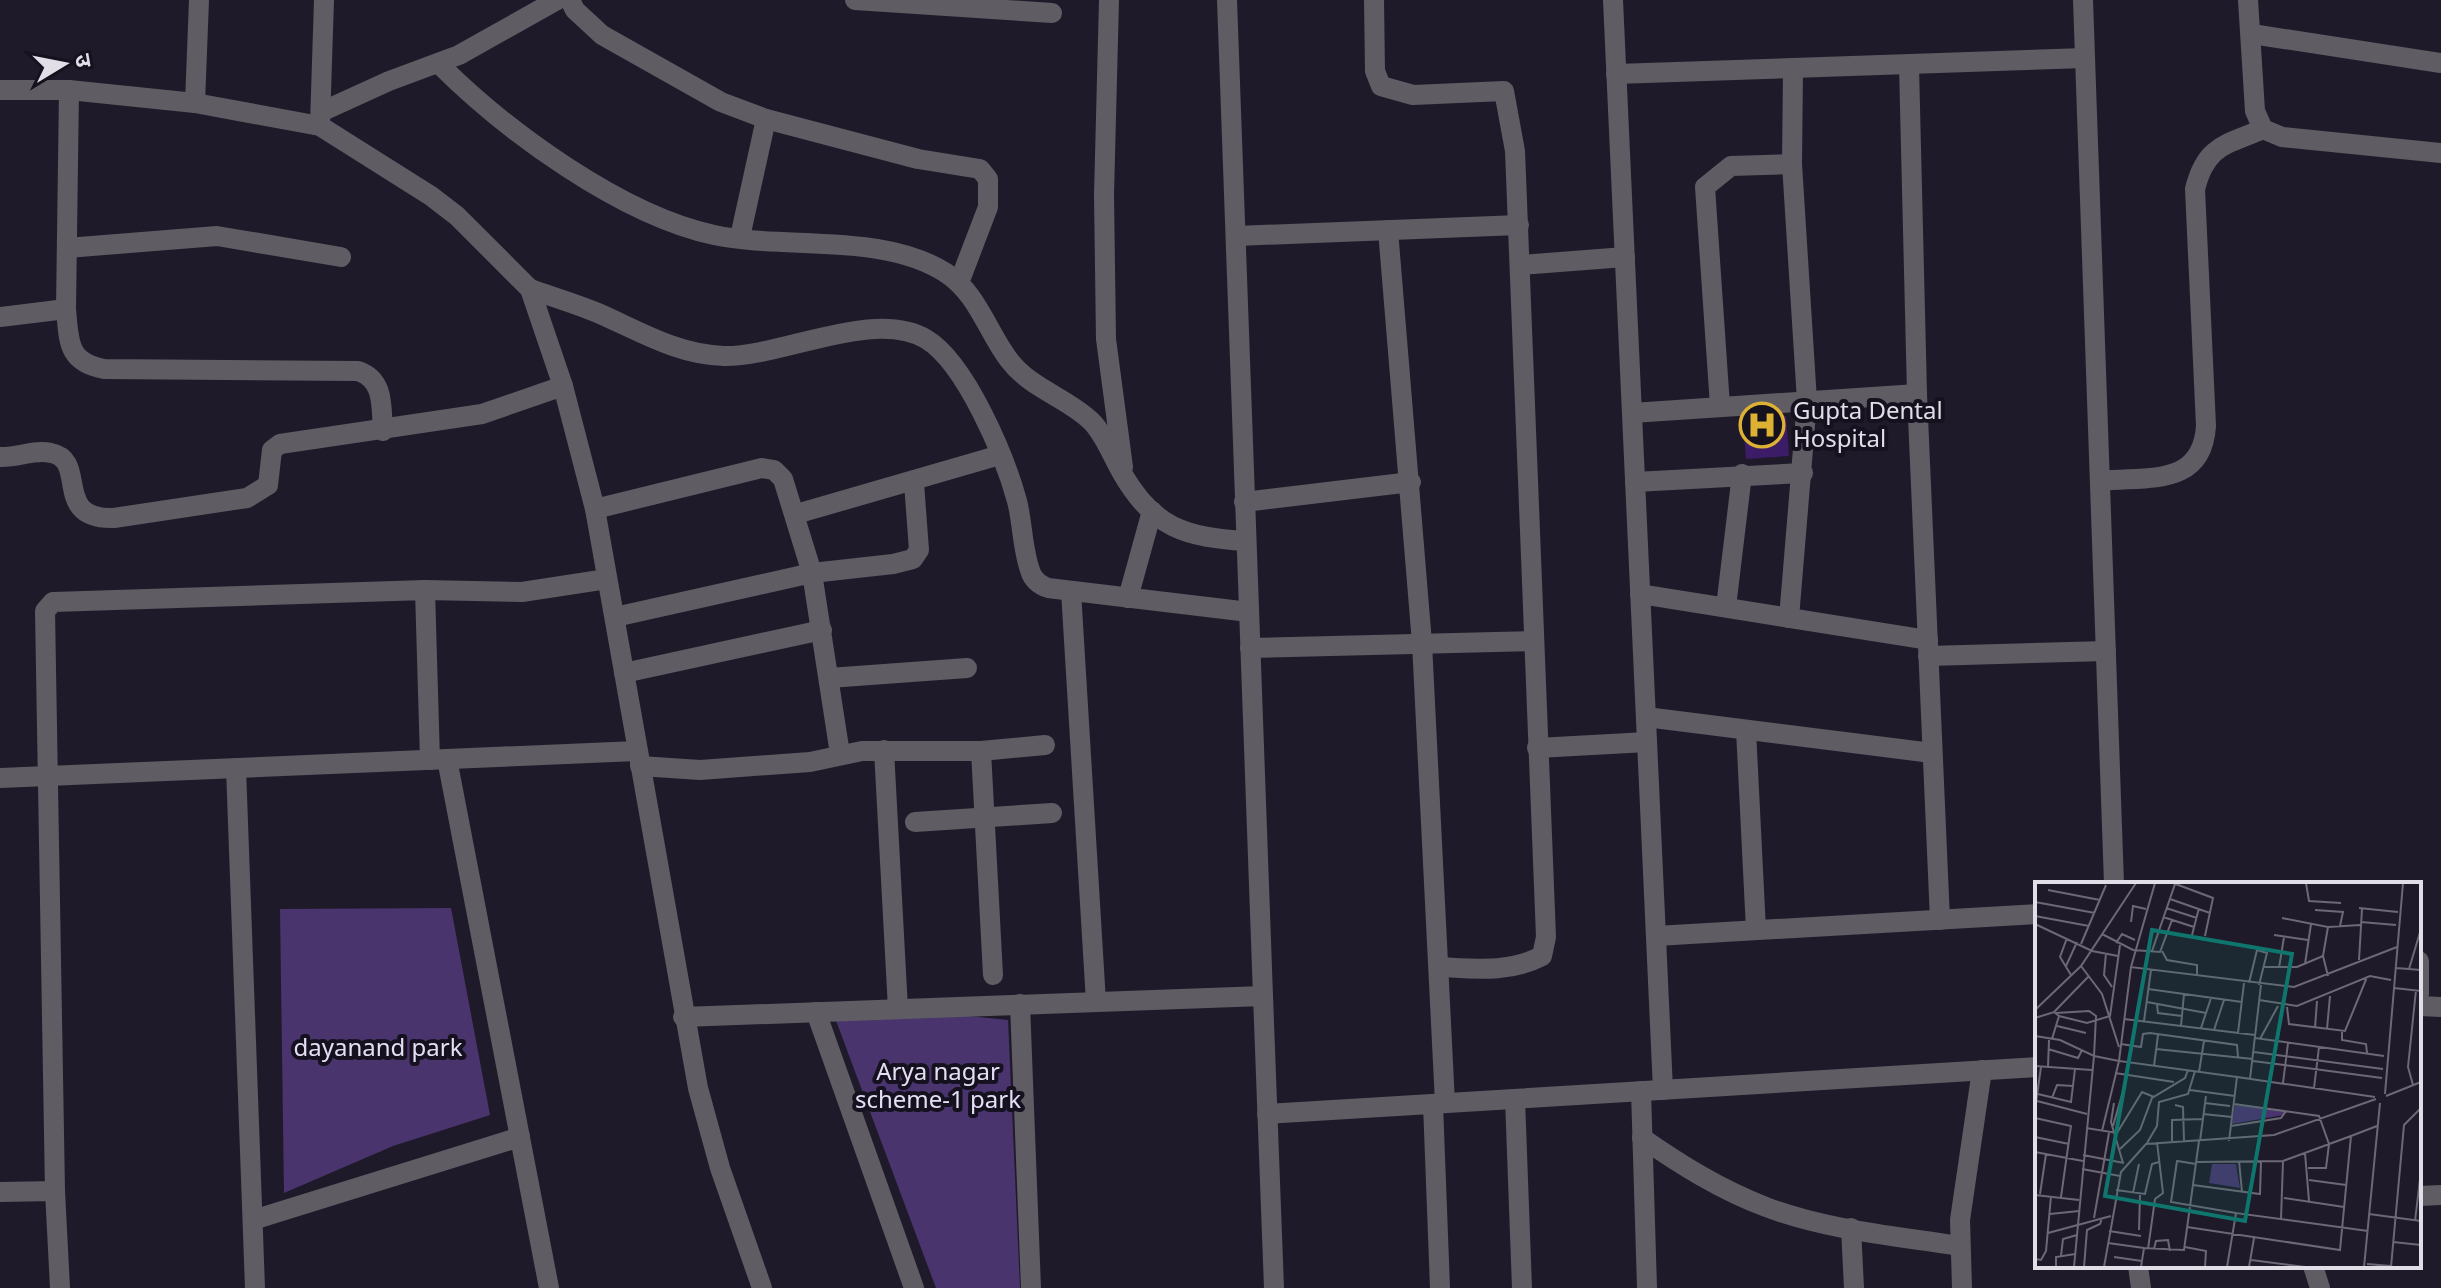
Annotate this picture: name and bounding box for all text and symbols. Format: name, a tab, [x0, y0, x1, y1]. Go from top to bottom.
north arrow	[24, 24, 104, 104]
text: उ	[69, 51, 101, 70]
place label: Gupta Dental Hospital	[1793, 393, 1943, 454]
hospital icon: Gupta Dental Hospital	[1738, 401, 1786, 449]
inset map	[2035, 882, 2421, 1268]
park label: dayanand park	[293, 1030, 463, 1063]
park label: Arya nagar scheme-1 park	[855, 1054, 1021, 1115]

